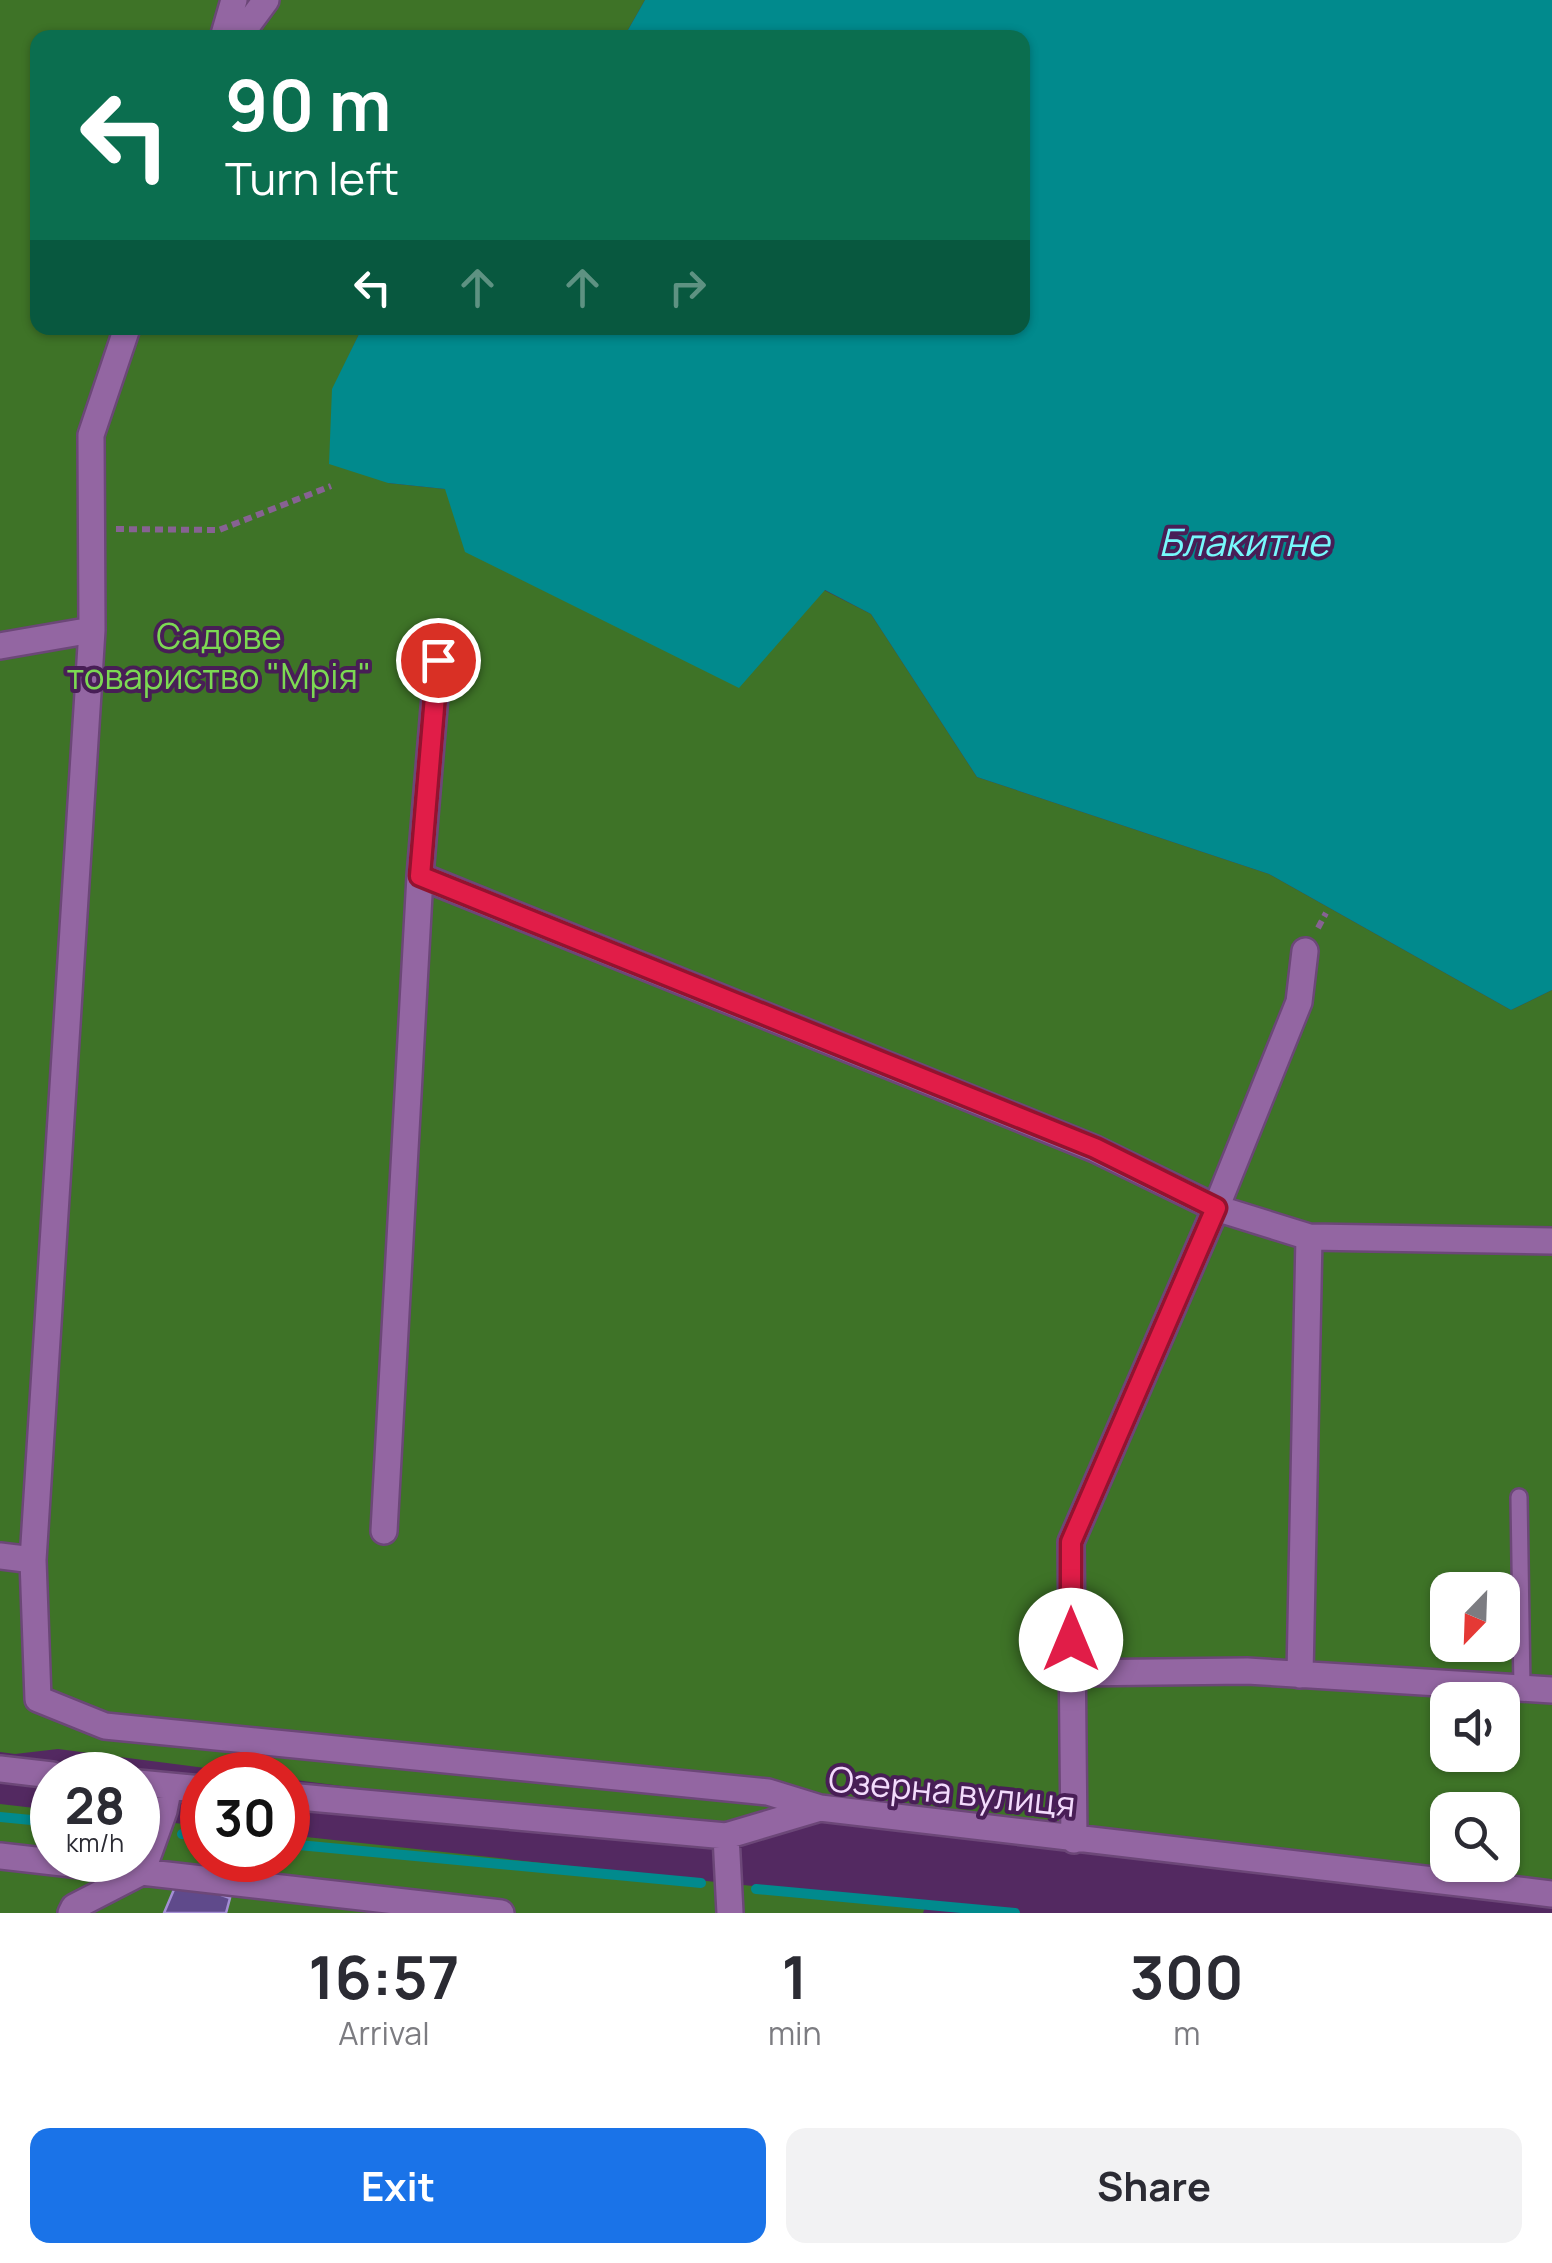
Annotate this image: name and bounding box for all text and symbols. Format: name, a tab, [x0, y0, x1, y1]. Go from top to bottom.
text: 90 m	[225, 56, 392, 152]
icon: left	[60, 70, 190, 200]
text: Turn left	[225, 147, 399, 209]
icon: left	[345, 260, 400, 315]
icon: ahead	[450, 260, 505, 315]
icon: ahead	[555, 260, 610, 315]
icon: right	[660, 260, 715, 315]
water label: Блакитне	[1159, 515, 1332, 567]
park label: Садове товариство "Мрія"	[66, 612, 372, 700]
pin	[396, 618, 481, 703]
icon: arrive	[411, 633, 466, 688]
north arrow	[1430, 1572, 1520, 1662]
map controls	[1430, 1572, 1520, 1882]
position arrow	[1019, 1588, 1123, 1692]
button: sound	[1430, 1682, 1520, 1772]
speed limit sign: 30	[180, 1752, 310, 1882]
street label: Озерна вулиця	[826, 1754, 1078, 1828]
text: 28	[65, 1771, 125, 1839]
button: search	[1430, 1792, 1520, 1882]
text: km/h	[66, 1825, 124, 1860]
text: 16:57	[308, 1935, 460, 2017]
text: 1	[782, 1935, 808, 2017]
text: 300	[1130, 1935, 1244, 2017]
text: Arrival	[338, 2011, 430, 2055]
text: min	[768, 2011, 822, 2055]
text: m	[1173, 2011, 1200, 2055]
button: Exit	[30, 2128, 766, 2243]
button: Share	[786, 2128, 1522, 2243]

